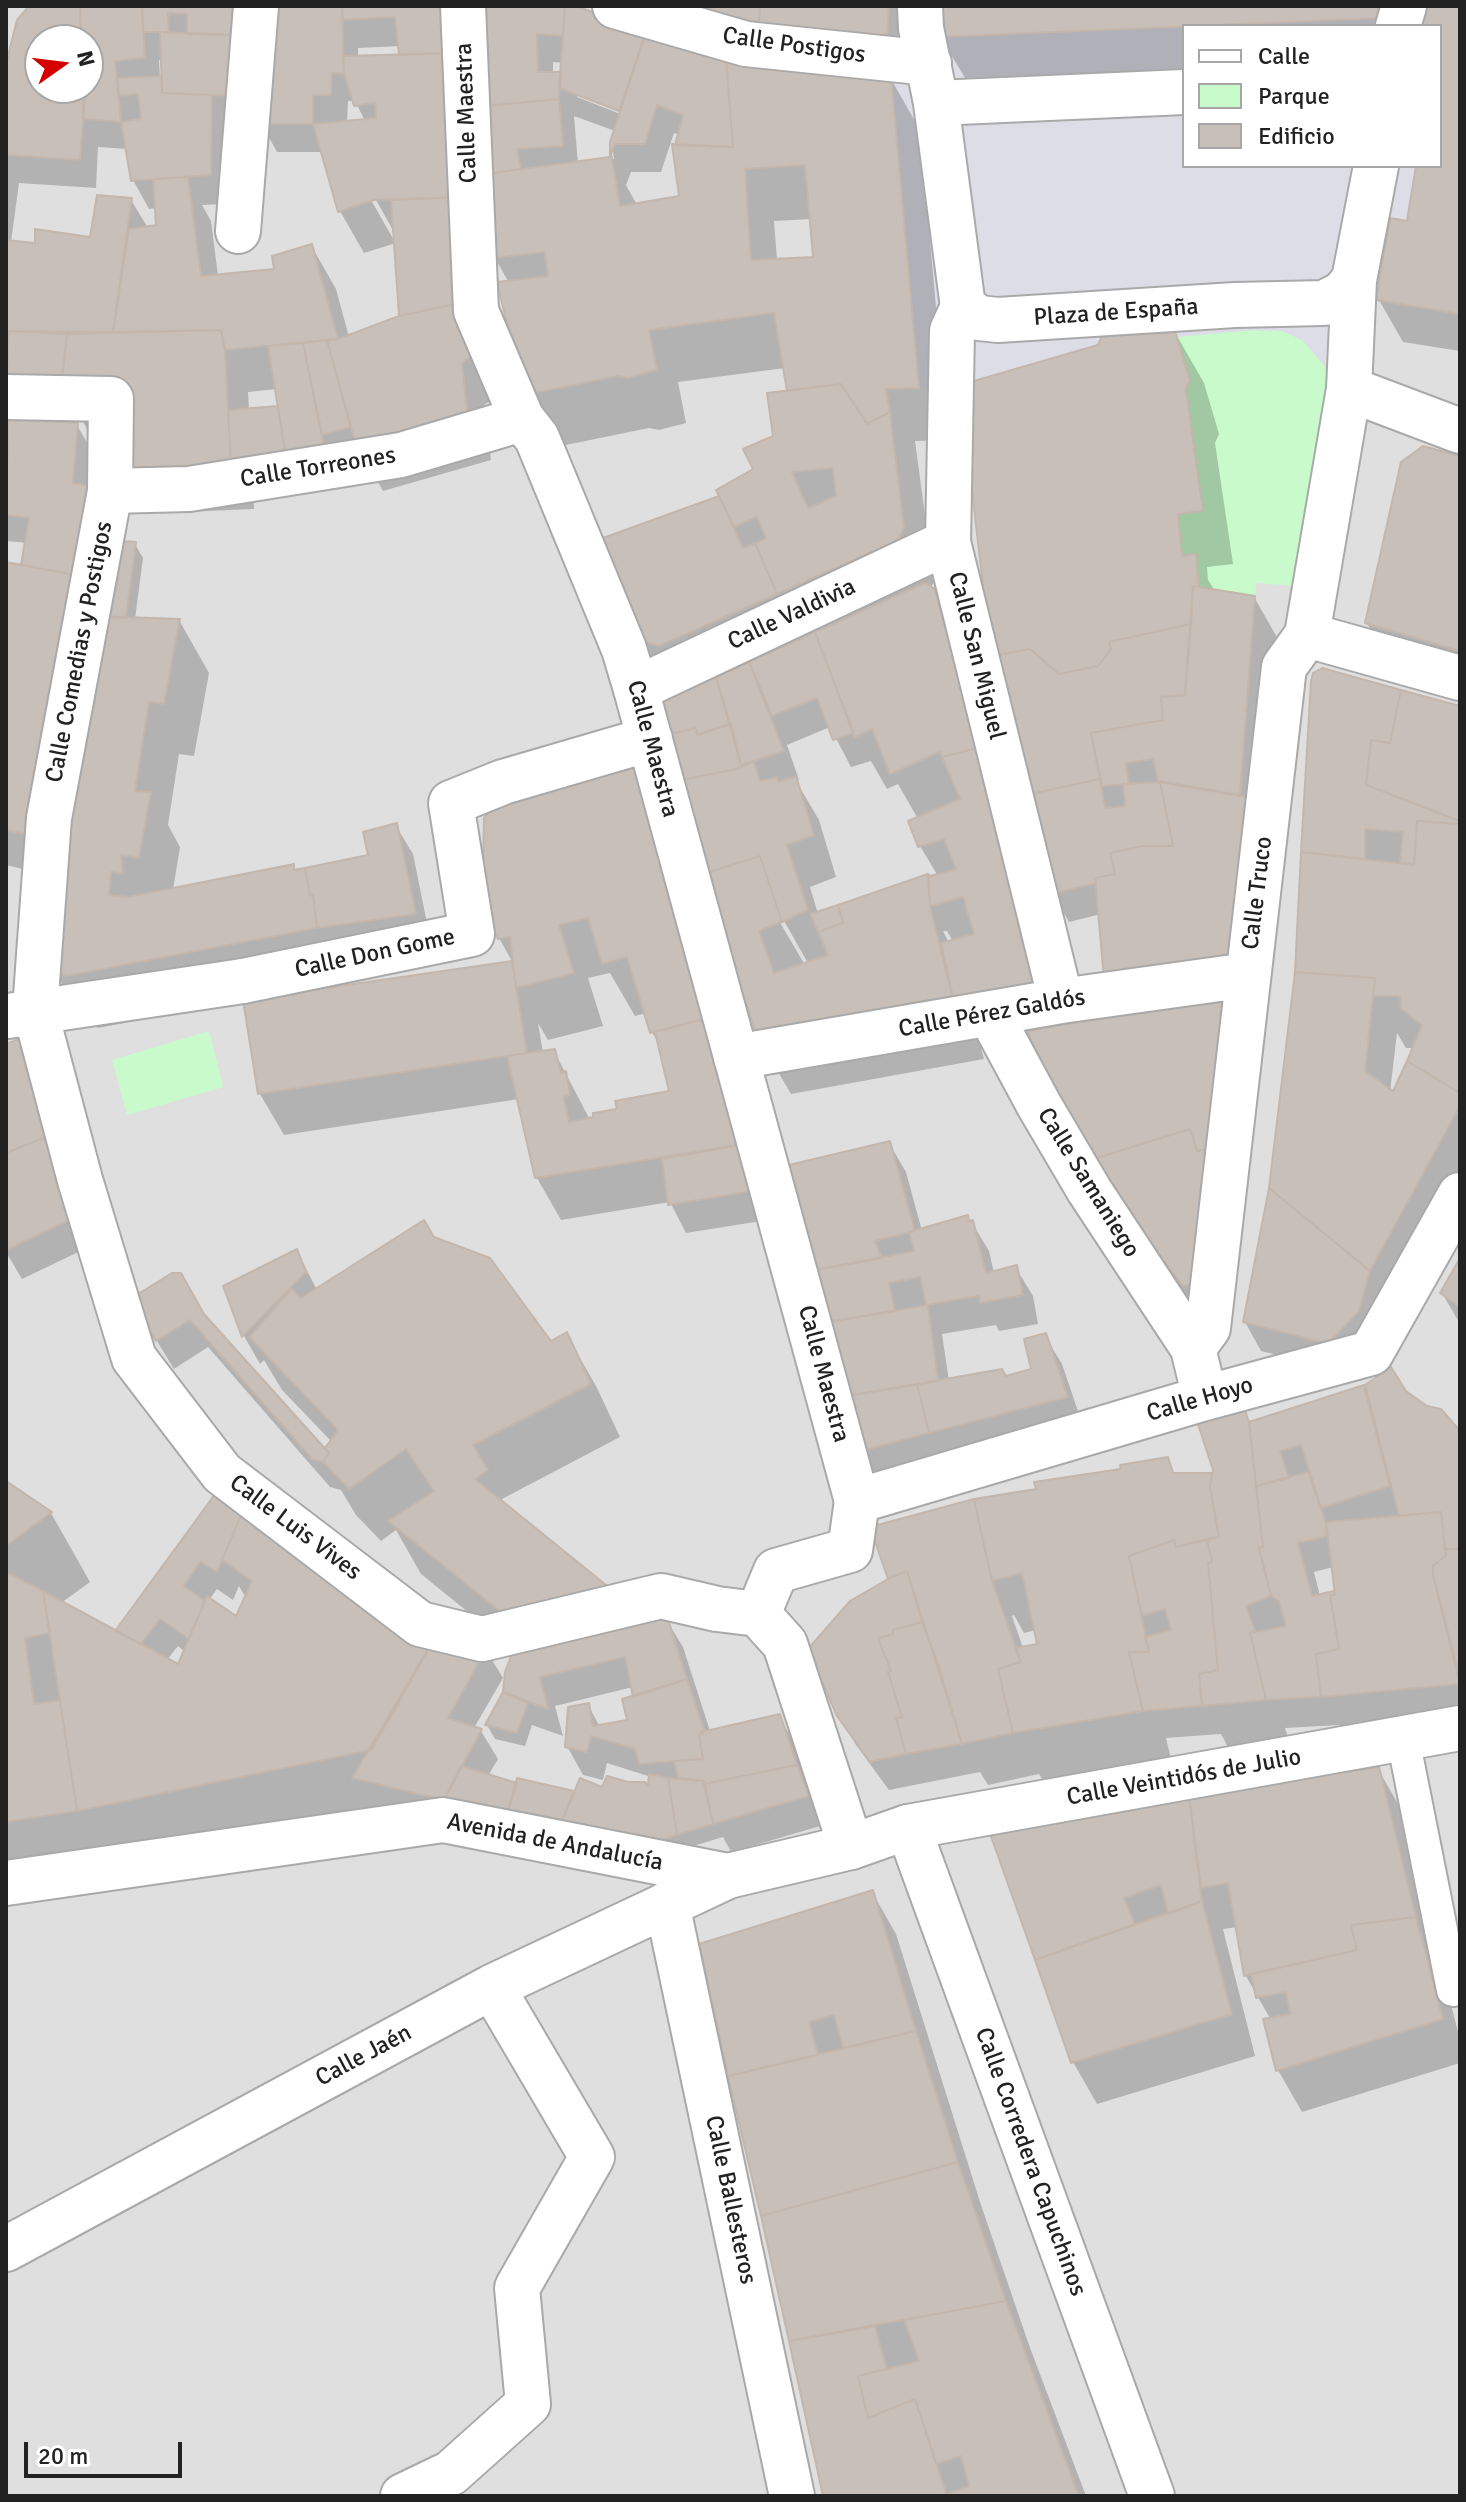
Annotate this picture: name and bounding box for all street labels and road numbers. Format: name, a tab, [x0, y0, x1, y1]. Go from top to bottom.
street label: Calle Postigos	[721, 22, 867, 70]
street label: Calle Maestra	[450, 42, 484, 184]
street label: Plaza de España	[1033, 293, 1199, 333]
street label: Calle Torreones	[238, 441, 398, 495]
street label: Calle Comedias y Postigos	[41, 519, 119, 785]
street label: Calle San Miguel	[941, 569, 1011, 743]
street label: Calle Valdivia	[724, 573, 860, 657]
street label: Calle Maestra	[620, 677, 684, 821]
street label: Calle Truco	[1237, 835, 1279, 951]
street label: Calle Don Gome	[292, 923, 458, 985]
street label: Calle Pérez Galdós	[896, 983, 1088, 1045]
street label: Calle Samaniego	[1030, 1103, 1146, 1263]
street label: Calle Maestra	[791, 1302, 855, 1446]
street label: Calle Hoyo	[1144, 1371, 1256, 1429]
street label: Calle Luis Vives	[223, 1469, 367, 1587]
street label: Calle Veintidós de Julio	[1065, 1743, 1303, 1813]
street label: Avenida de Andalucía	[445, 1808, 665, 1878]
street label: Calle Jaén	[311, 2019, 417, 2093]
street label: Calle Corredera Capuchinos	[968, 2024, 1092, 2300]
street label: Calle Ballesteros	[698, 2113, 762, 2287]

